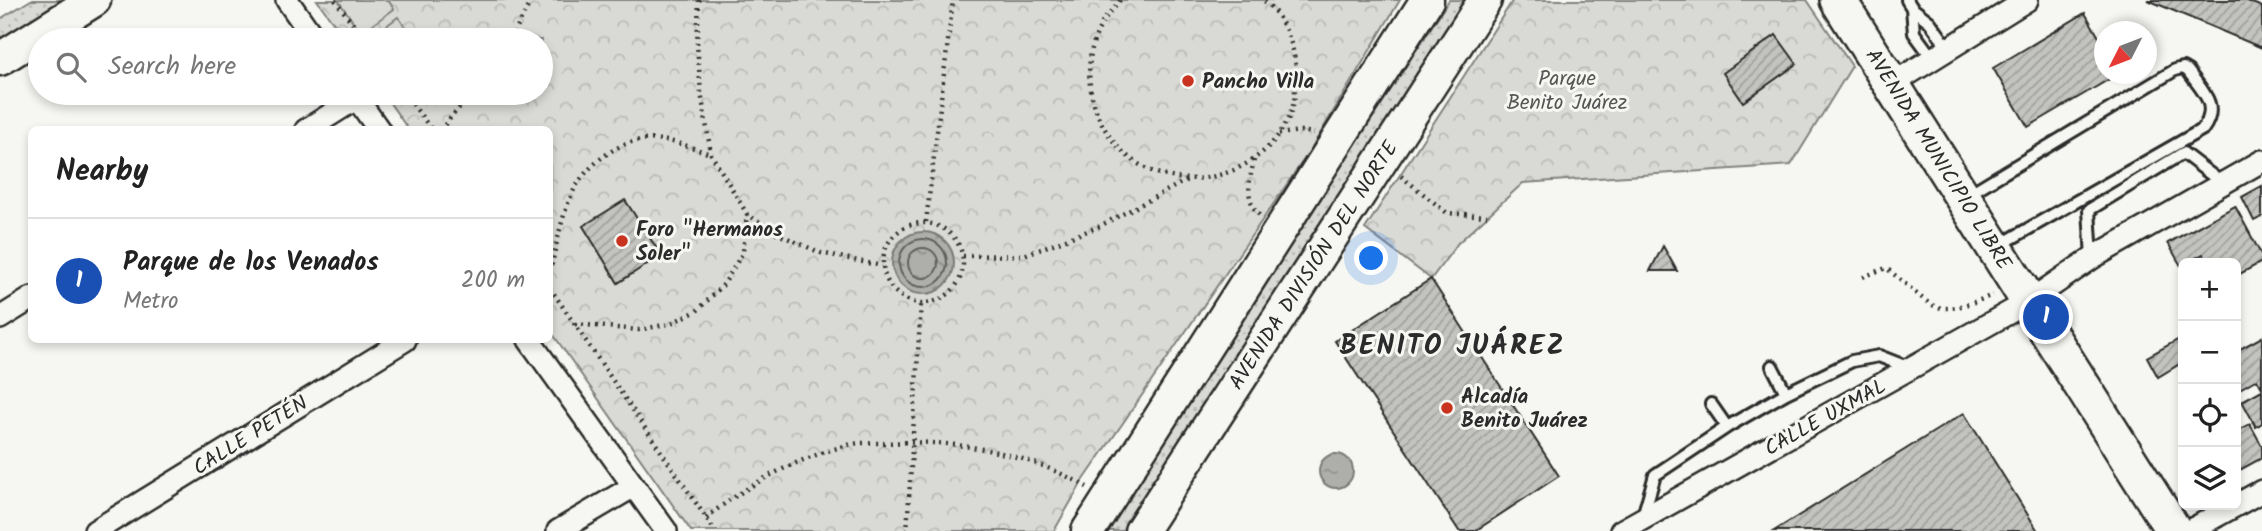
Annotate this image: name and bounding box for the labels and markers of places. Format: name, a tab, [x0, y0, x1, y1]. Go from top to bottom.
place label: Pancho Villa	[1202, 66, 1314, 99]
marker: Pancho Villa	[1180, 73, 1196, 89]
place label: Foro "Hermanos Soler"	[636, 214, 783, 271]
marker: Foro "Hermanos Soler"	[614, 233, 630, 249]
pin: 1	[2023, 291, 2069, 343]
place label: Alcadía Benito Juárez	[1461, 381, 1588, 438]
marker: Alcadía Benito Juárez	[1439, 400, 1455, 416]

